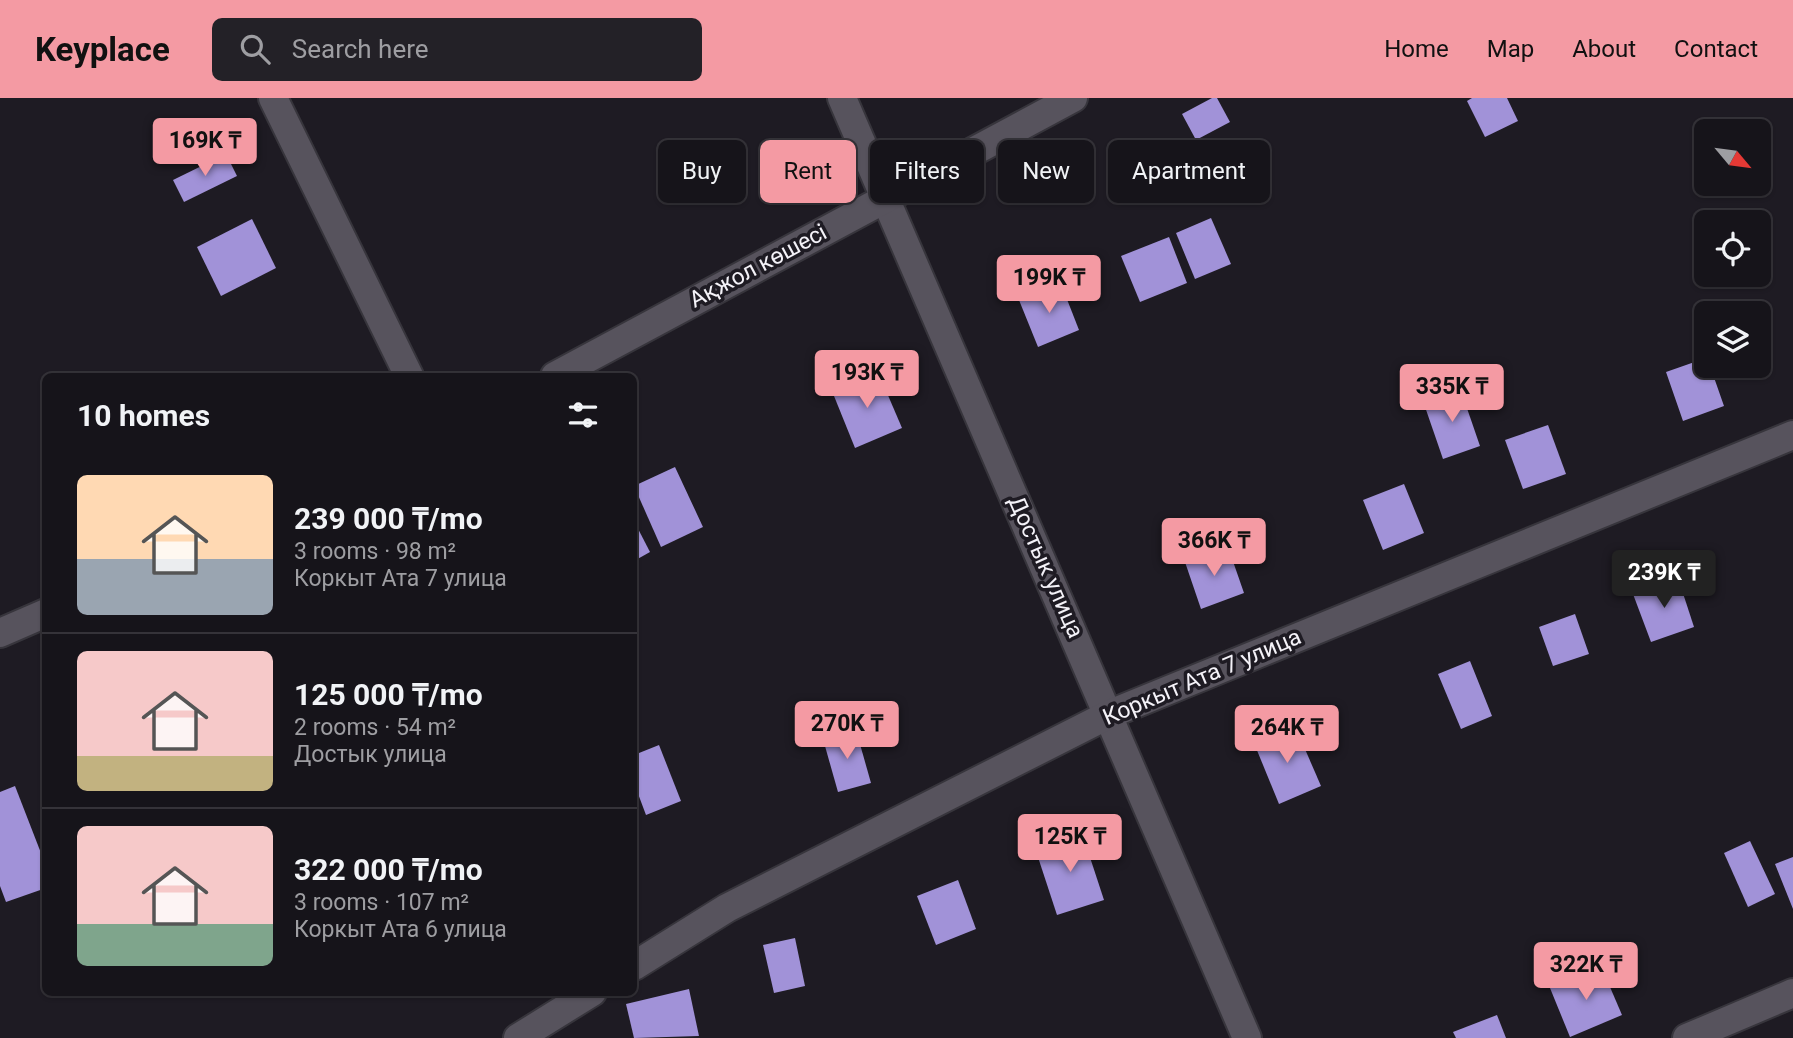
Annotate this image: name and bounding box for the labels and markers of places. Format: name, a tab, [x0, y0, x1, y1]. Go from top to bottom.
pin: 169K ₸	[148, 118, 262, 178]
pin: 199K ₸	[992, 256, 1106, 315]
pin: 193K ₸	[810, 350, 924, 410]
pin: 335K ₸	[1395, 364, 1509, 424]
pin: 366K ₸	[1157, 518, 1271, 578]
pin: 239K ₸	[1607, 550, 1721, 610]
pin: 270K ₸	[790, 702, 904, 761]
pin: 264K ₸	[1230, 706, 1344, 765]
pin: 125K ₸	[1013, 814, 1127, 874]
pin: 322K ₸	[1529, 942, 1643, 1002]

